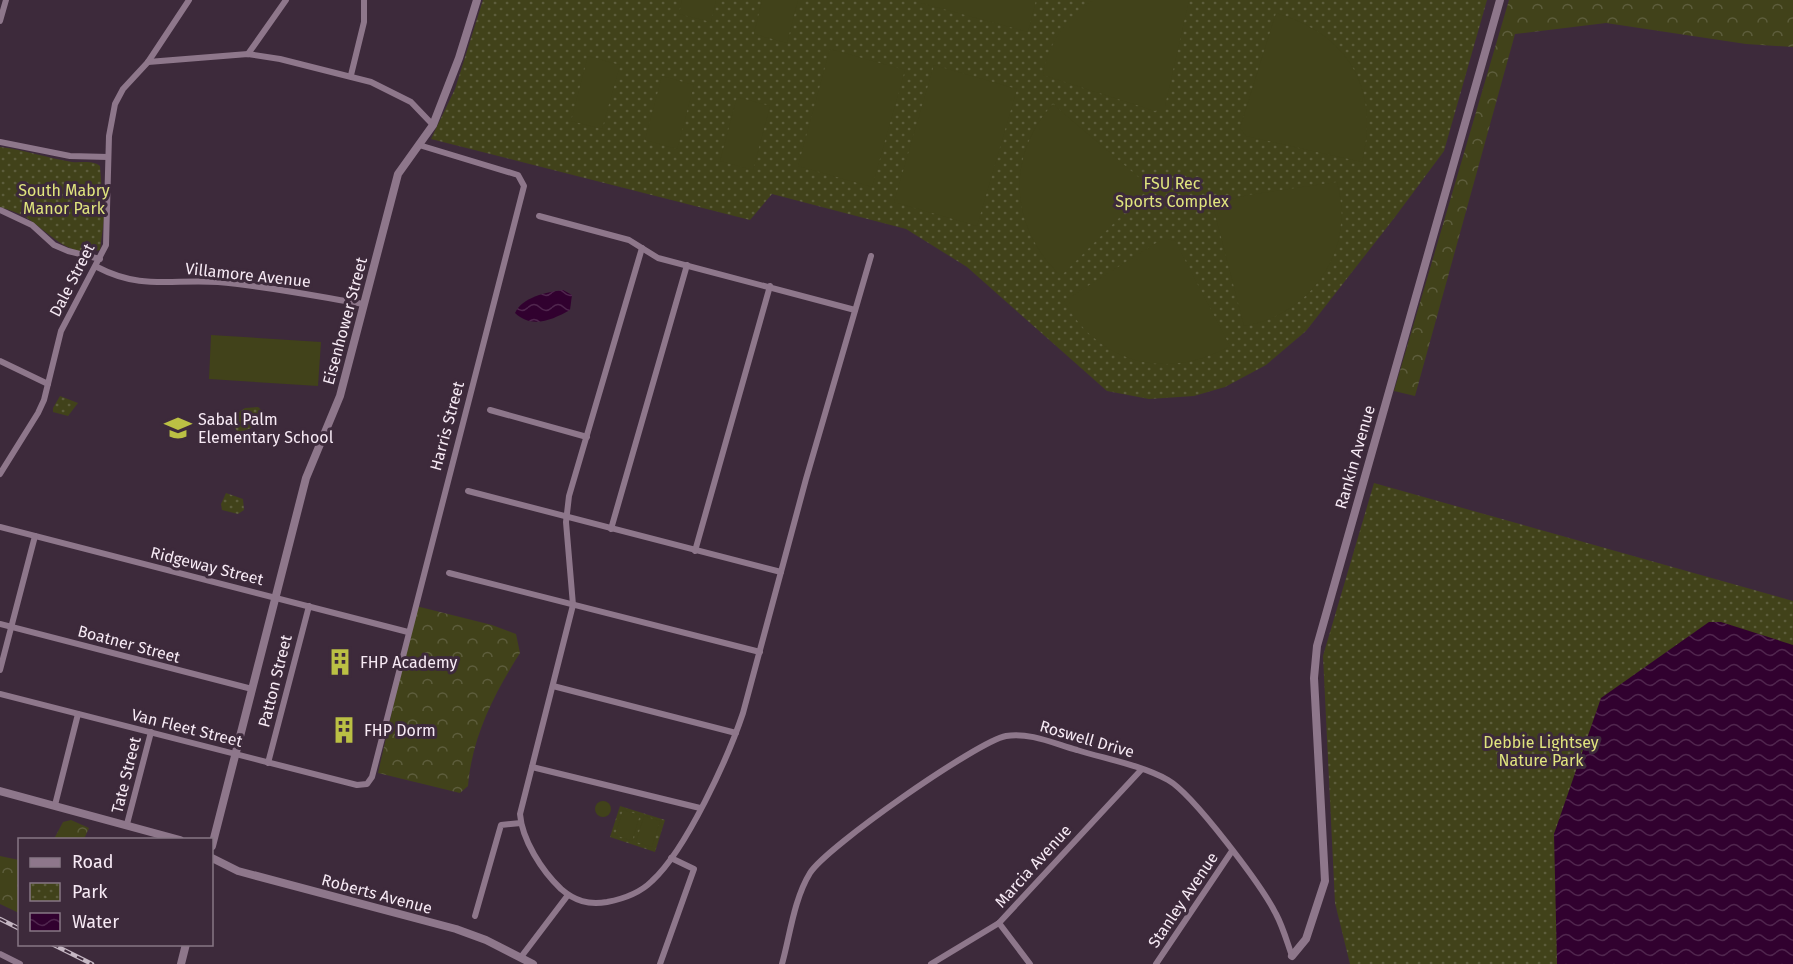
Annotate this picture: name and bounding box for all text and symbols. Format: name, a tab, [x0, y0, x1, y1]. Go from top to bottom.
park label: FSU Rec Sports Complex	[1115, 174, 1229, 211]
park label: South Mabry Manor Park	[18, 181, 110, 218]
street label: Dale Street	[45, 240, 99, 320]
street label: Eisenhower Street	[319, 255, 371, 387]
street label: Villamore Avenue	[184, 259, 312, 291]
street label: Harris Street	[426, 379, 468, 473]
street label: Rankin Avenue	[1331, 403, 1379, 511]
place label: Sabal Palm Elementary School	[198, 410, 334, 447]
school or university icon: Sabal Palm Elementary School	[163, 413, 193, 443]
street label: Ridgeway Street	[149, 543, 266, 589]
street label: Boatner Street	[76, 621, 183, 667]
street label: Patton Street	[254, 632, 296, 729]
building icon: FHP Academy	[325, 647, 355, 677]
place label: FHP Academy	[360, 653, 458, 672]
street label: Van Fleet Street	[130, 705, 245, 751]
building icon: FHP Dorm	[329, 715, 359, 745]
street label: Roswell Drive	[1038, 716, 1136, 762]
place label: FHP Dorm	[364, 721, 436, 740]
park label: Debbie Lightsey Nature Park	[1483, 733, 1599, 770]
street label: Tate Street	[107, 735, 145, 815]
street label: Marcia Avenue	[991, 821, 1075, 911]
legend	[18, 838, 213, 946]
street label: Stanley Avenue	[1144, 849, 1222, 951]
text: Road	[72, 851, 114, 873]
street label: Roberts Avenue	[320, 870, 434, 918]
text: Park	[72, 881, 108, 903]
text: Water	[72, 911, 119, 933]

